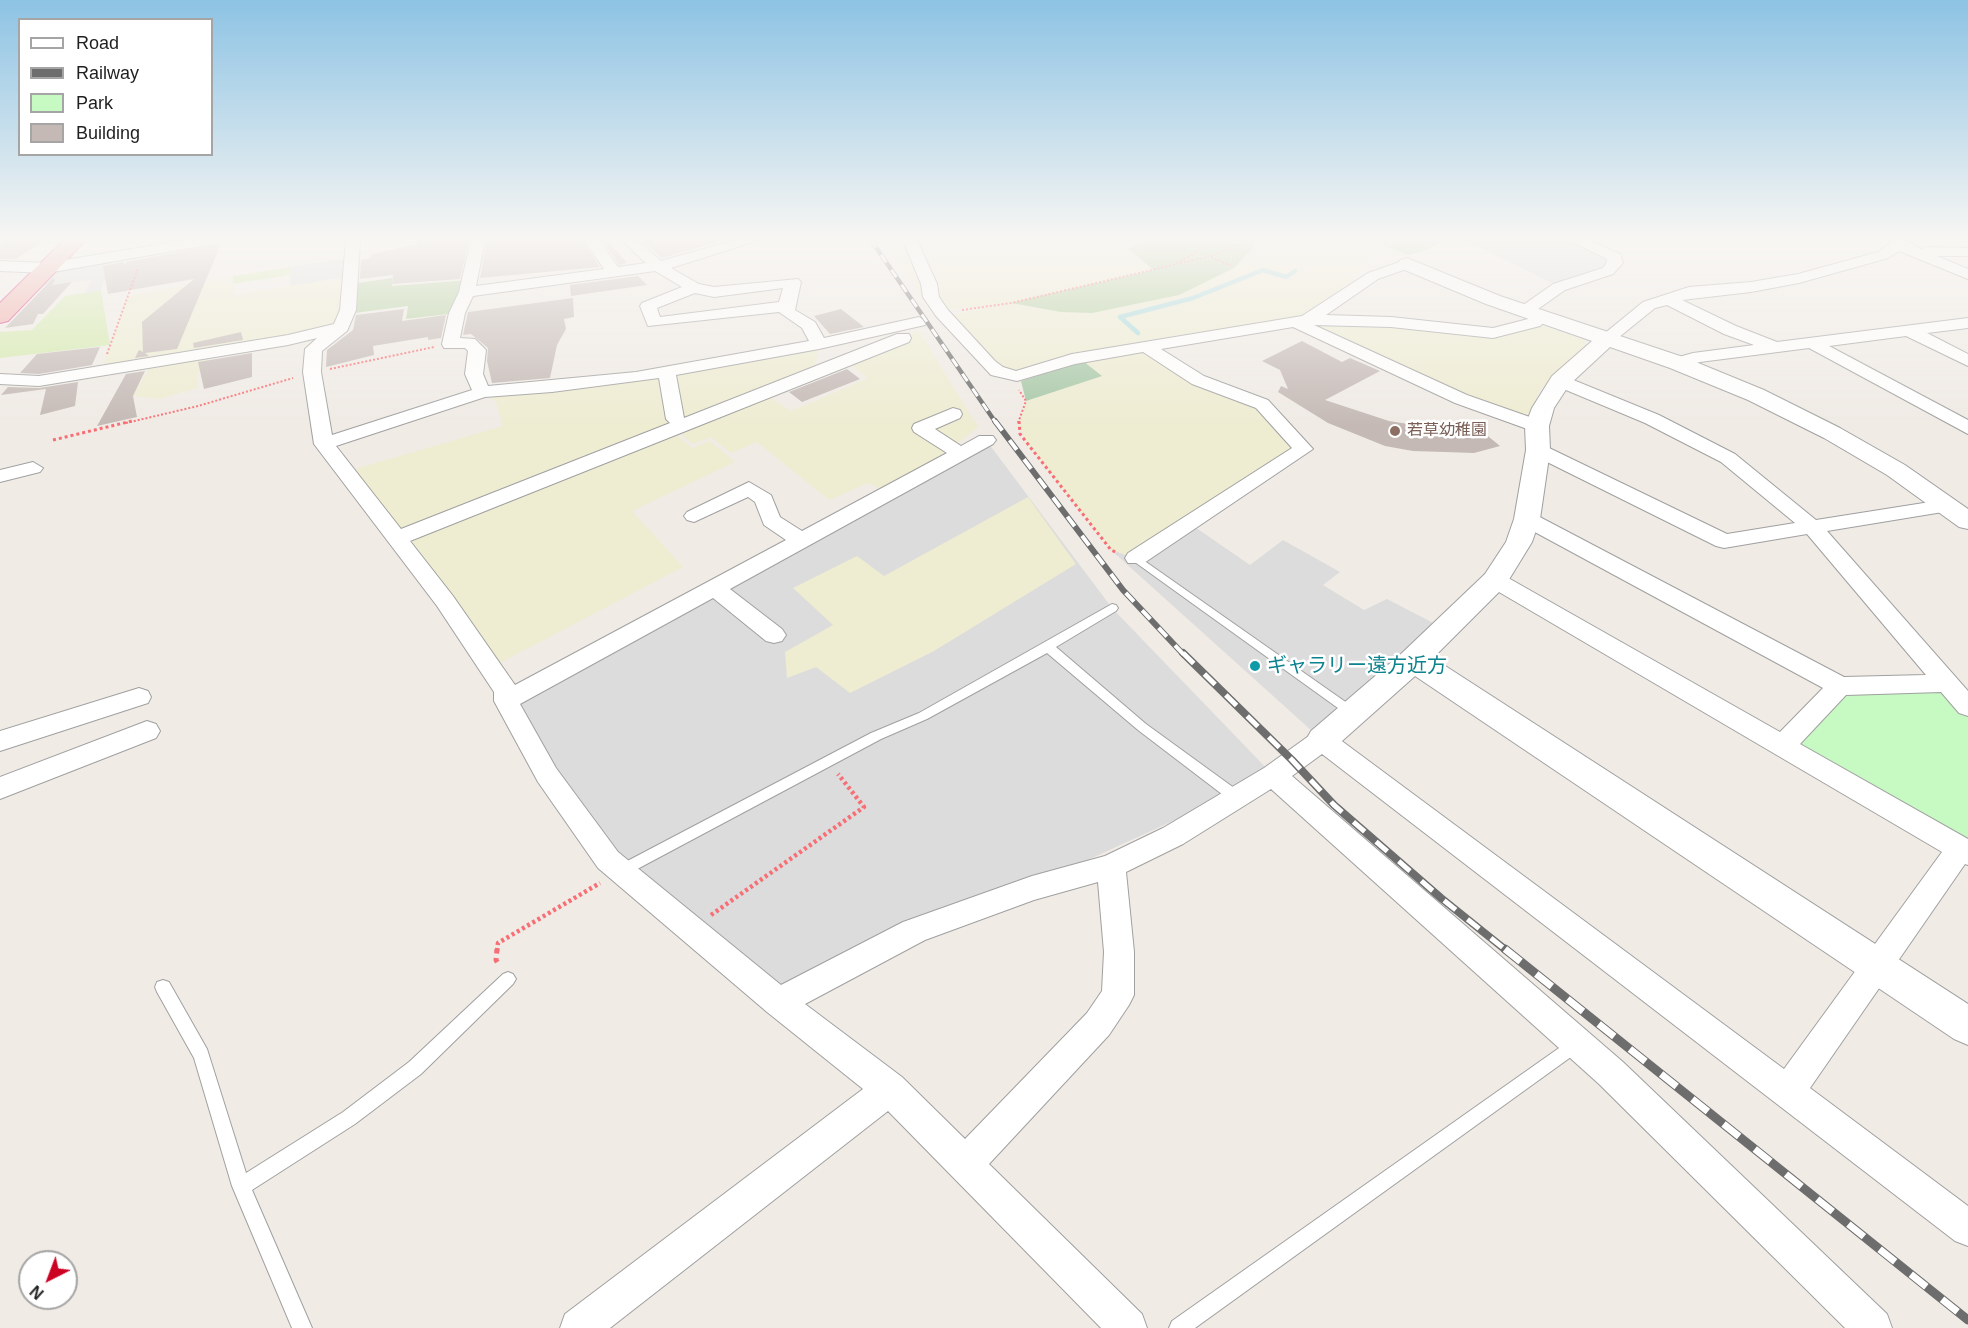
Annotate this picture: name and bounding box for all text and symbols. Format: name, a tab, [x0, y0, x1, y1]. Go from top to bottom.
legend	[18, 18, 213, 156]
text: Road	[76, 33, 119, 53]
text: Railway	[76, 63, 139, 83]
text: Park	[76, 93, 113, 113]
text: Building	[76, 123, 140, 143]
place label: 若草幼稚園	[1407, 421, 1487, 441]
marker: 若草幼稚園	[1388, 424, 1402, 438]
place label: ギャラリー遠方近方	[1267, 654, 1447, 678]
marker: ギャラリー遠方近方	[1248, 659, 1262, 673]
north arrow	[18, 1250, 78, 1310]
text: N	[27, 1282, 47, 1302]

